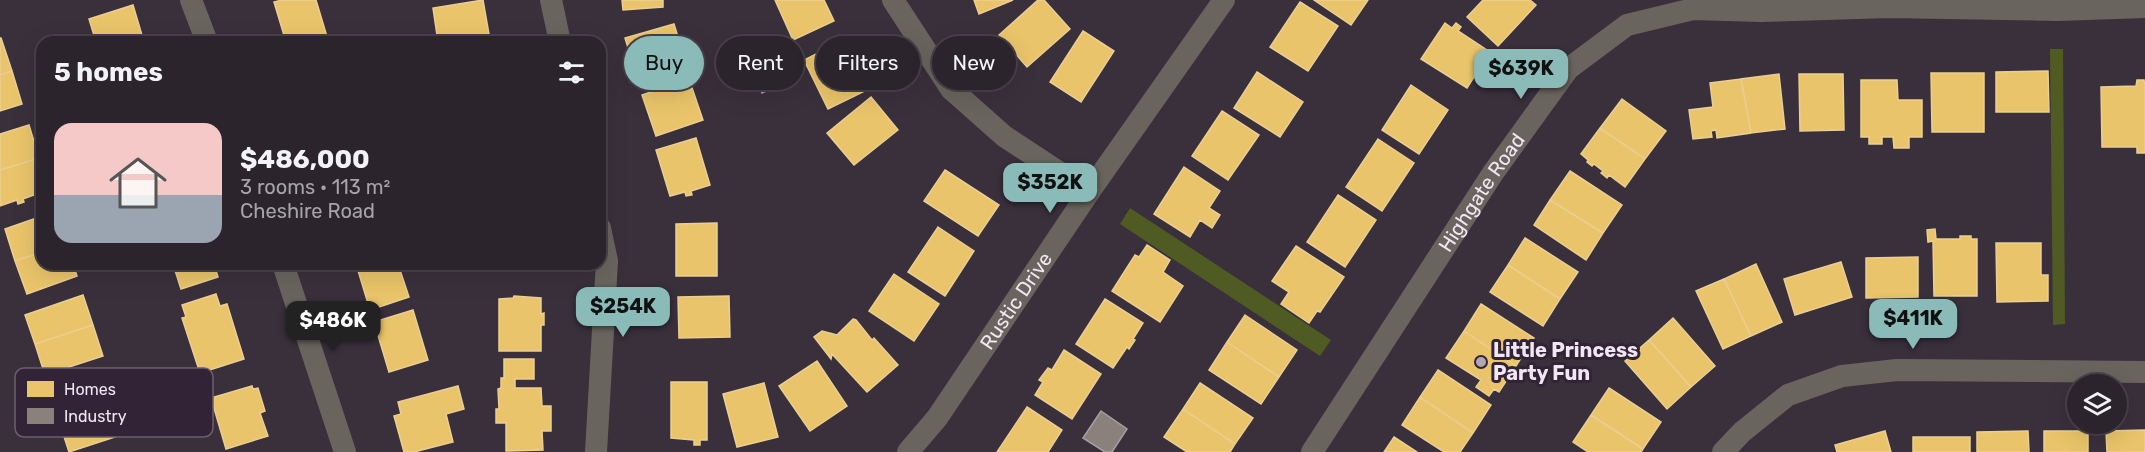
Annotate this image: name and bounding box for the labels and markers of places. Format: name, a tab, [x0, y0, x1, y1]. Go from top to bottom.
pin: $639K	[1479, 49, 1563, 100]
pin: $352K	[1008, 163, 1092, 214]
pin: $254K	[581, 287, 665, 338]
pin: $411K	[1871, 299, 1955, 350]
pin: $486K	[291, 301, 375, 352]
place label: Little Princess Party Fun	[1493, 338, 1638, 385]
marker: Little Princess Party Fun	[1474, 355, 1488, 369]

